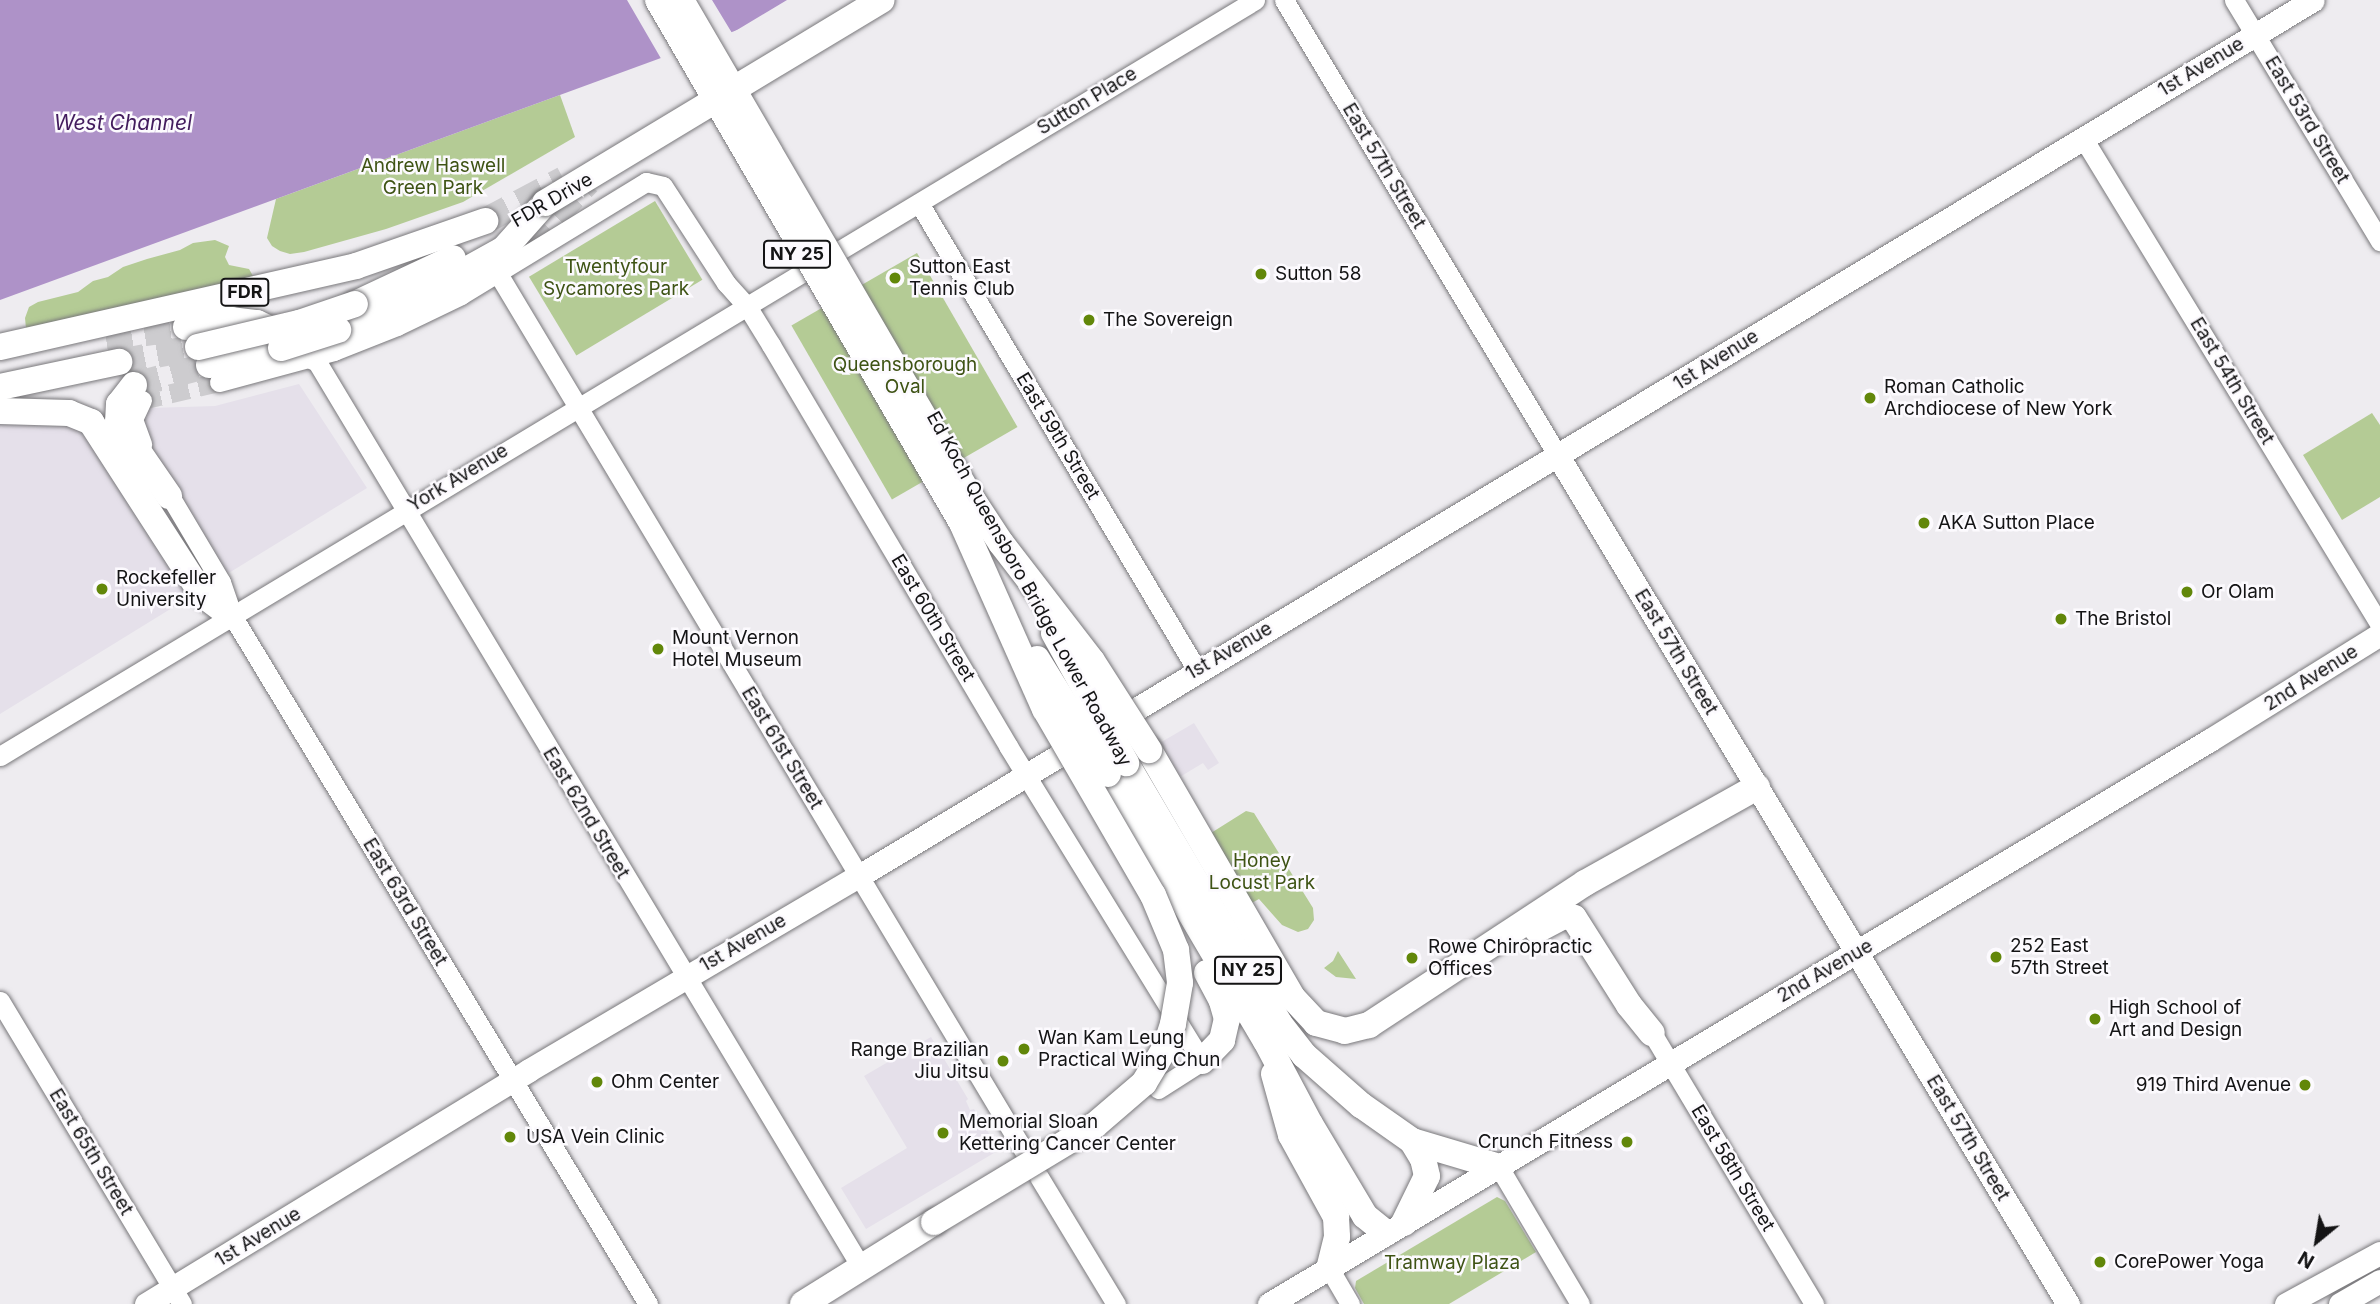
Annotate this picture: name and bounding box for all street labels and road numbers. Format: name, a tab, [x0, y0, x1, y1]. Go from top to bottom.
street label: 1st Avenue	[2154, 32, 2248, 102]
street label: East 53rd Street	[2260, 52, 2354, 188]
street label: Sutton Place	[1033, 62, 1141, 140]
street label: East 57th Street	[1338, 99, 1430, 233]
street label: FDR Drive	[507, 168, 597, 232]
road number: NY 25	[762, 240, 832, 268]
road number: FDR	[219, 278, 271, 306]
street label: East 54th Street	[2185, 313, 2279, 449]
street label: 1st Avenue	[1669, 325, 1763, 395]
street label: East 59th Street	[1011, 369, 1105, 503]
street label: Ed Koch Queensboro Bridge Lower Roadway	[922, 408, 1136, 770]
street label: York Avenue	[404, 439, 512, 517]
street label: East 60th Street	[886, 550, 980, 686]
street label: East 57th Street	[1630, 585, 1722, 719]
street label: 1st Avenue	[1182, 617, 1276, 685]
street label: 2nd Avenue	[2260, 640, 2362, 716]
street label: East 61st Street	[737, 683, 827, 813]
street label: East 62nd Street	[538, 743, 634, 883]
street label: East 63rd Street	[358, 834, 452, 970]
street label: 1st Avenue	[696, 909, 790, 977]
street label: 2nd Avenue	[1773, 934, 1877, 1008]
road number: NY 25	[1213, 956, 1283, 985]
street label: East 57th Street	[1922, 1071, 2014, 1205]
street label: East 65th Street	[44, 1085, 138, 1219]
street label: East 58th Street	[1686, 1101, 1780, 1235]
street label: 1st Avenue	[211, 1202, 305, 1272]

